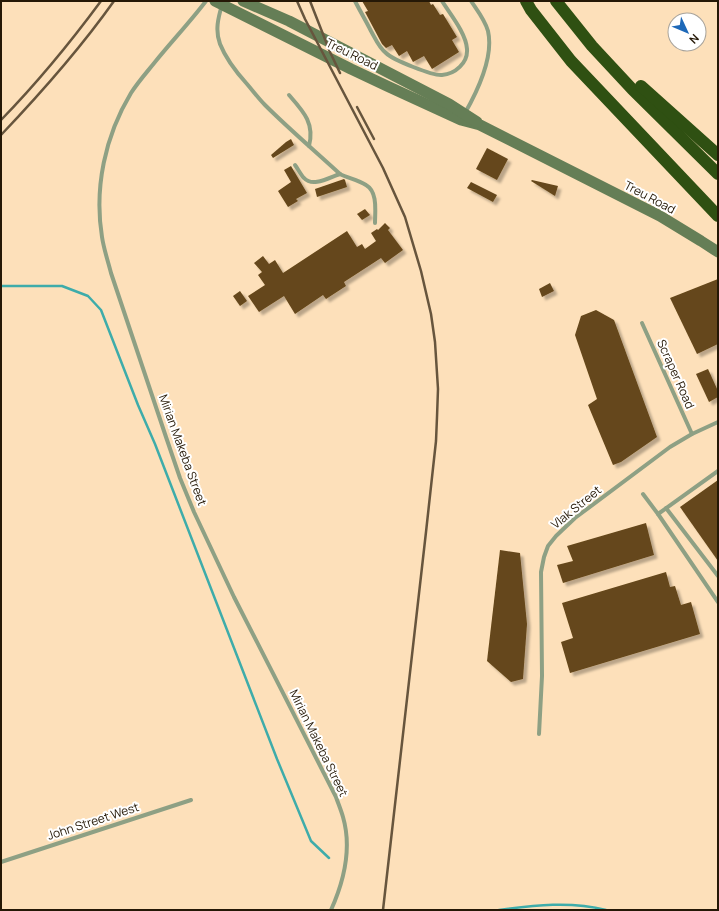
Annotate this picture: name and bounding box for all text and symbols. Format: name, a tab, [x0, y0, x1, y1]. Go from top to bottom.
north arrow	[667, 12, 707, 52]
text: N	[686, 31, 703, 47]
street label: Treu Road	[323, 34, 381, 74]
street label: Treu Road	[621, 176, 679, 218]
street label: Scraper Road	[653, 337, 699, 411]
street label: Mirian Makeba Street	[155, 392, 211, 508]
street label: Vlak Street	[547, 481, 605, 533]
street label: Mirian Makeba Street	[286, 687, 352, 800]
street label: John Street West	[45, 798, 141, 844]

